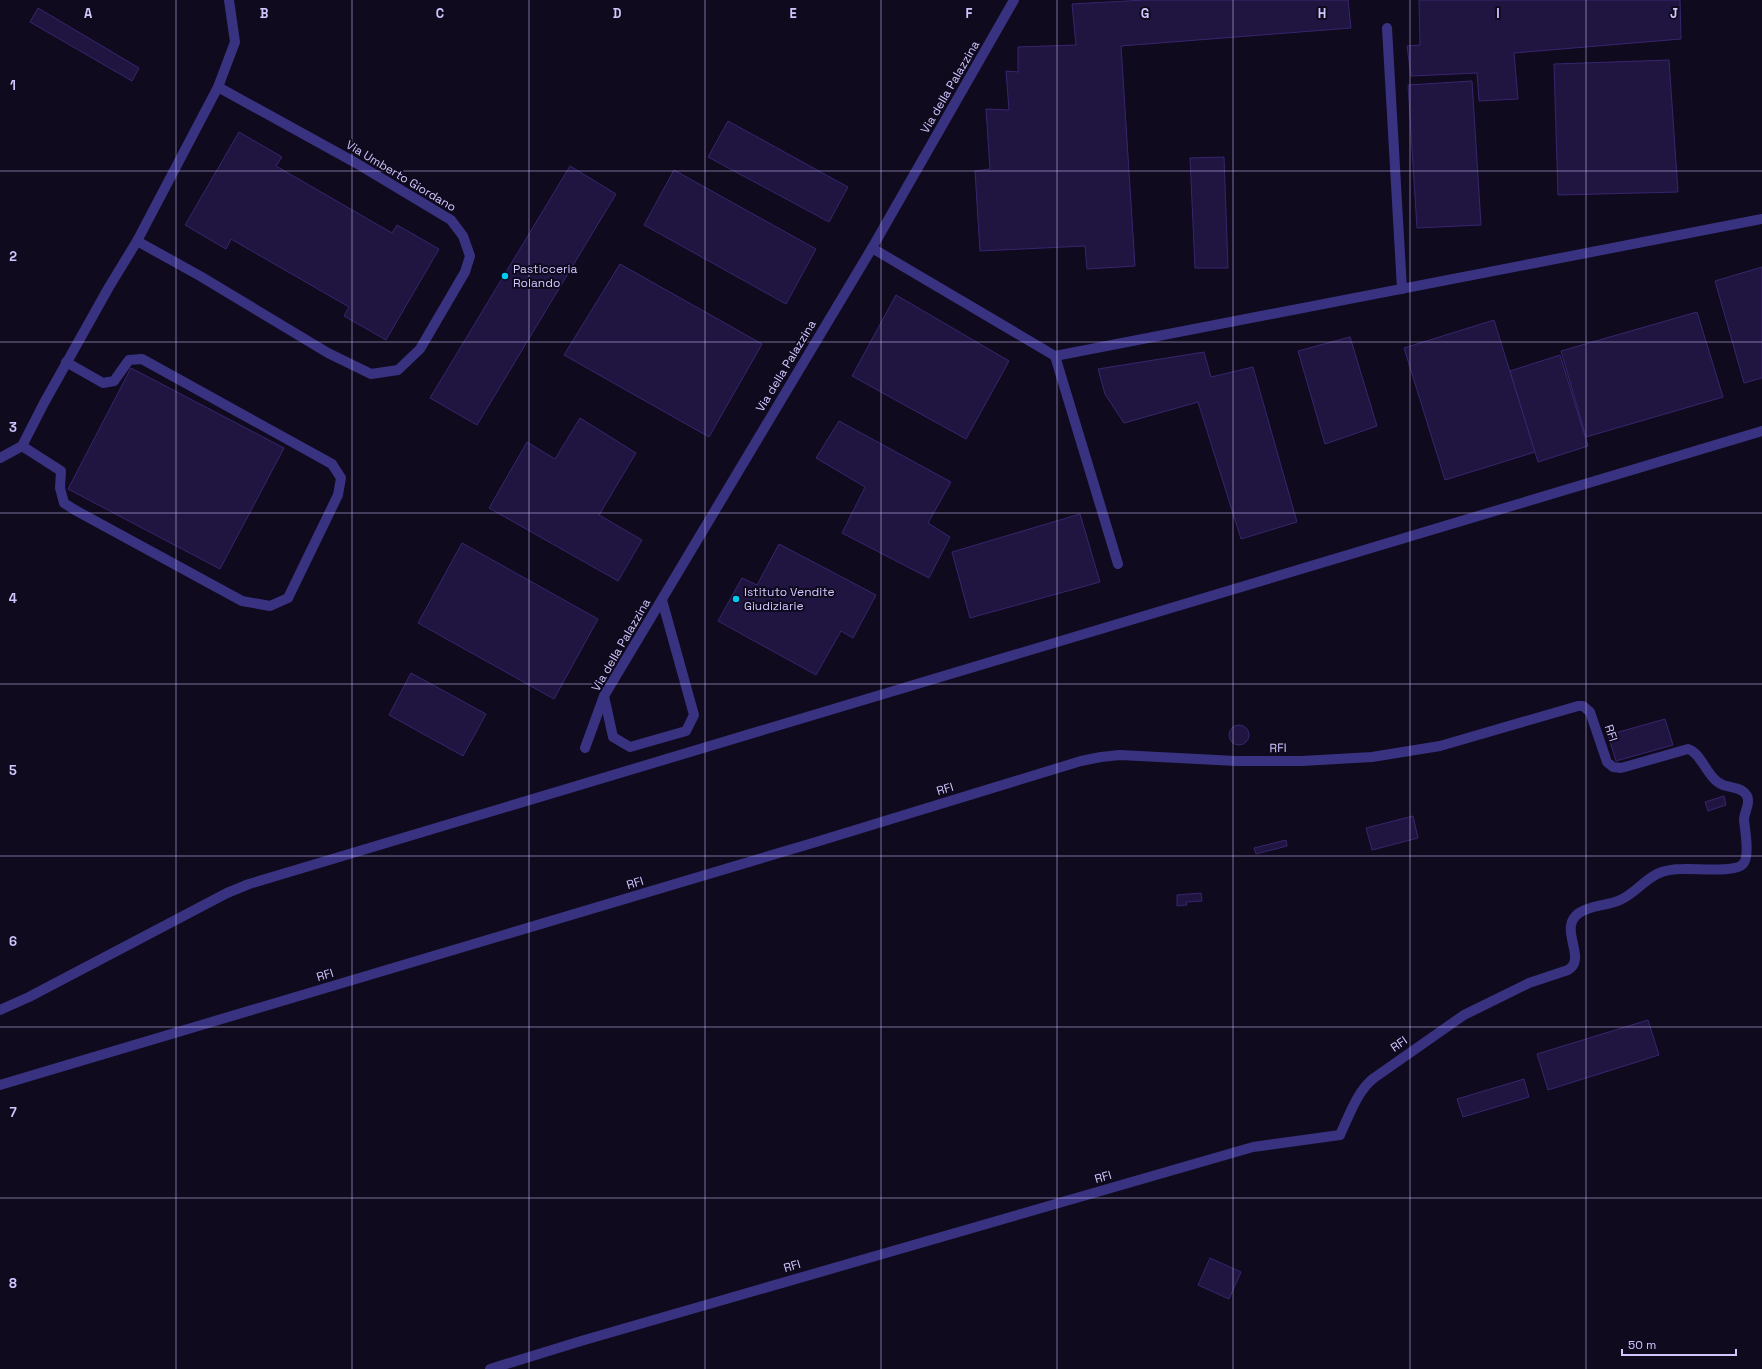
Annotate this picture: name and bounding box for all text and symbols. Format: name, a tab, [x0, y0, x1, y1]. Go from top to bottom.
text: A	[84, 5, 93, 22]
text: B	[260, 5, 269, 22]
text: C	[436, 5, 444, 22]
text: D	[613, 5, 622, 22]
text: E	[789, 5, 797, 22]
text: F	[966, 5, 973, 22]
text: G	[1141, 5, 1149, 22]
text: H	[1318, 5, 1326, 22]
text: I	[1496, 5, 1500, 22]
text: J	[1670, 5, 1678, 22]
street label: Via della Palazzina	[917, 38, 983, 136]
text: 1	[10, 77, 16, 94]
street label: Via Umberto Giordano	[343, 137, 459, 215]
text: 2	[9, 248, 17, 265]
place label: Pasticceria Rolando	[513, 261, 577, 291]
marker: Pasticceria Rolando	[500, 271, 510, 281]
street label: Via della Palazzina	[752, 317, 820, 415]
text: 3	[9, 419, 17, 436]
place label: Istituto Vendite Giudiziarie	[744, 584, 835, 614]
text: 4	[9, 590, 17, 607]
marker: Istituto Vendite Giudiziarie	[731, 594, 741, 604]
street label: Via della Palazzina	[588, 596, 654, 694]
street label: RFI	[1601, 722, 1621, 744]
street label: RFI	[1269, 740, 1287, 756]
text: 5	[9, 762, 17, 779]
street label: RFI	[935, 779, 955, 799]
street label: RFI	[625, 873, 645, 893]
text: 6	[9, 933, 17, 950]
street label: RFI	[315, 965, 335, 985]
street label: RFI	[1387, 1033, 1411, 1055]
text: 7	[9, 1104, 17, 1121]
street label: RFI	[1093, 1167, 1113, 1187]
street label: RFI	[782, 1256, 802, 1276]
text: 8	[9, 1275, 17, 1292]
scale bar	[1622, 1331, 1736, 1357]
text: 50 m	[1628, 1337, 1656, 1353]

